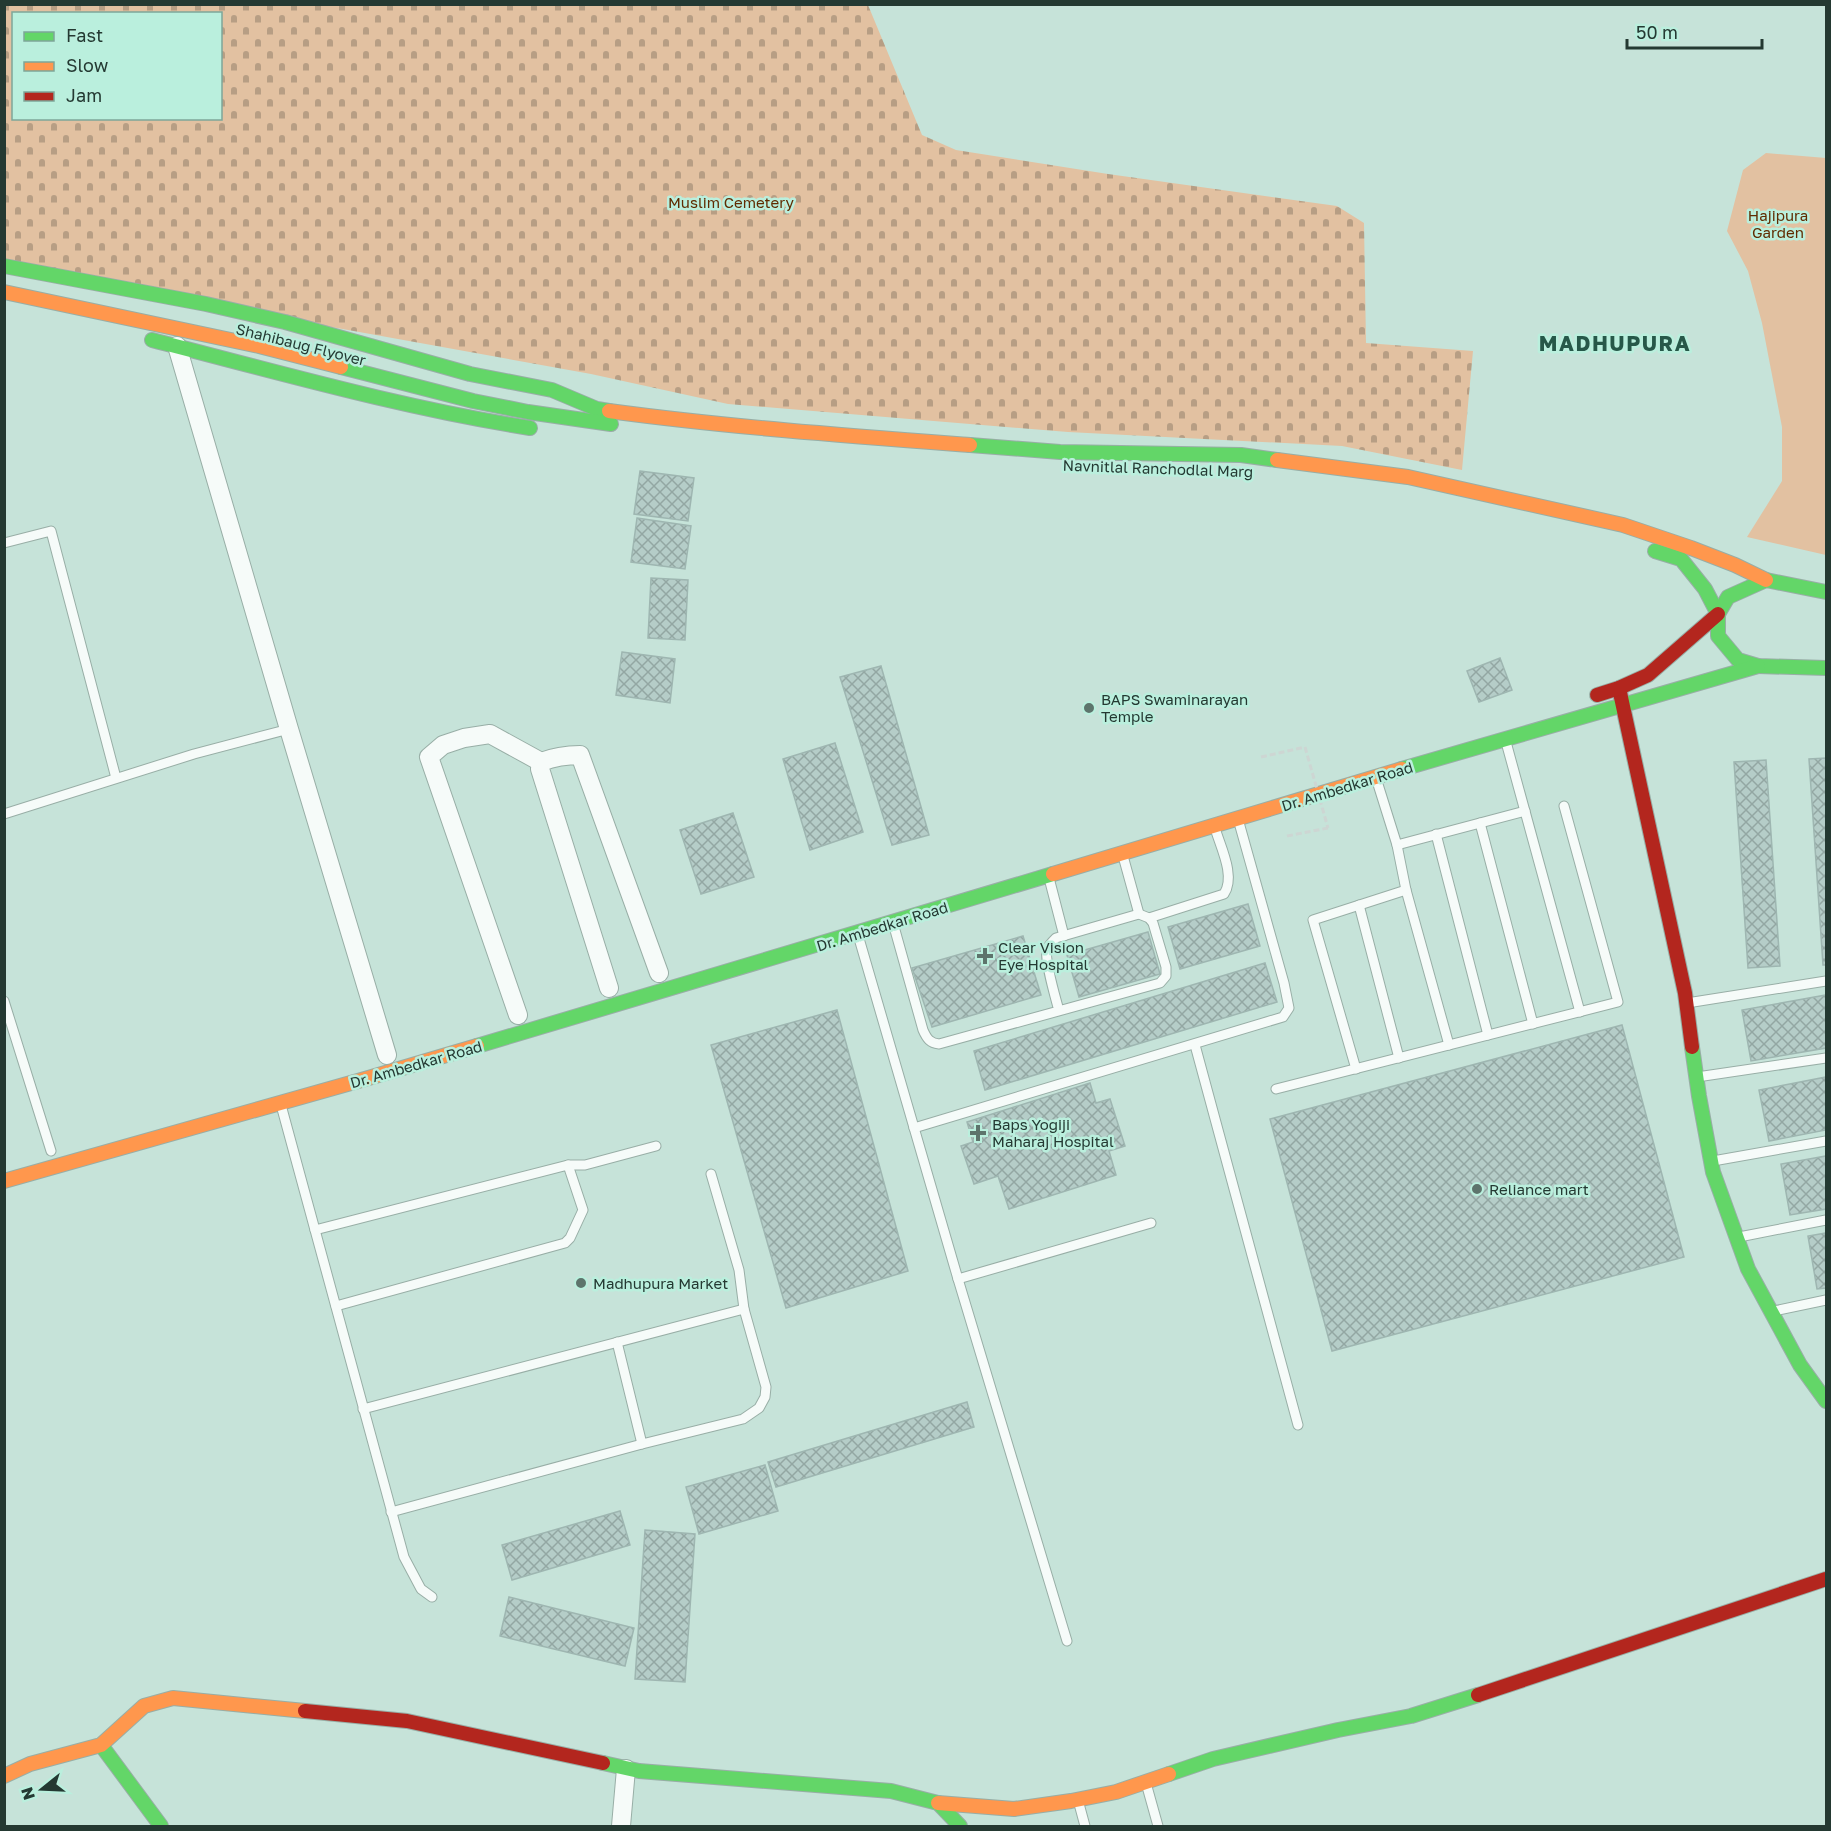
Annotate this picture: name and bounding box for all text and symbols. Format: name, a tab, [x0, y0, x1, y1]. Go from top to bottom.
legend	[12, 12, 222, 120]
scale bar	[1627, 12, 1762, 50]
text: 50 m	[1636, 21, 1678, 43]
text: Fast	[66, 24, 103, 46]
text: Slow	[66, 54, 109, 76]
text: Jam	[66, 84, 102, 106]
park label: Muslim Cemetery	[668, 193, 795, 211]
park label: Hajipura Garden	[1748, 206, 1808, 241]
street label: Shahibaug Flyover	[234, 319, 368, 369]
district label: MADHUPURA	[1539, 330, 1691, 356]
street label: Navnitlal Ranchodlal Marg	[1062, 456, 1254, 480]
place label: BAPS Swaminarayan Temple	[1101, 690, 1248, 725]
marker: BAPS Swaminarayan Temple	[1082, 701, 1096, 715]
street label: Dr. Ambedkar Road	[1279, 757, 1415, 815]
street label: Dr. Ambedkar Road	[814, 897, 950, 955]
place label: Clear Vision Eye Hospital	[998, 938, 1089, 973]
marker: Clear Vision Eye Hospital	[976, 947, 994, 965]
street label: Dr. Ambedkar Road	[348, 1037, 484, 1091]
place label: Baps Yogiji Maharaj Hospital	[992, 1115, 1114, 1150]
marker: Baps Yogiji Maharaj Hospital	[969, 1124, 987, 1142]
place label: Reliance mart	[1489, 1180, 1589, 1198]
marker: Reliance mart	[1470, 1182, 1484, 1196]
place label: Madhupura Market	[593, 1274, 728, 1292]
marker: Madhupura Market	[574, 1276, 588, 1290]
north arrow	[12, 1759, 72, 1819]
text: N	[16, 1785, 39, 1803]

